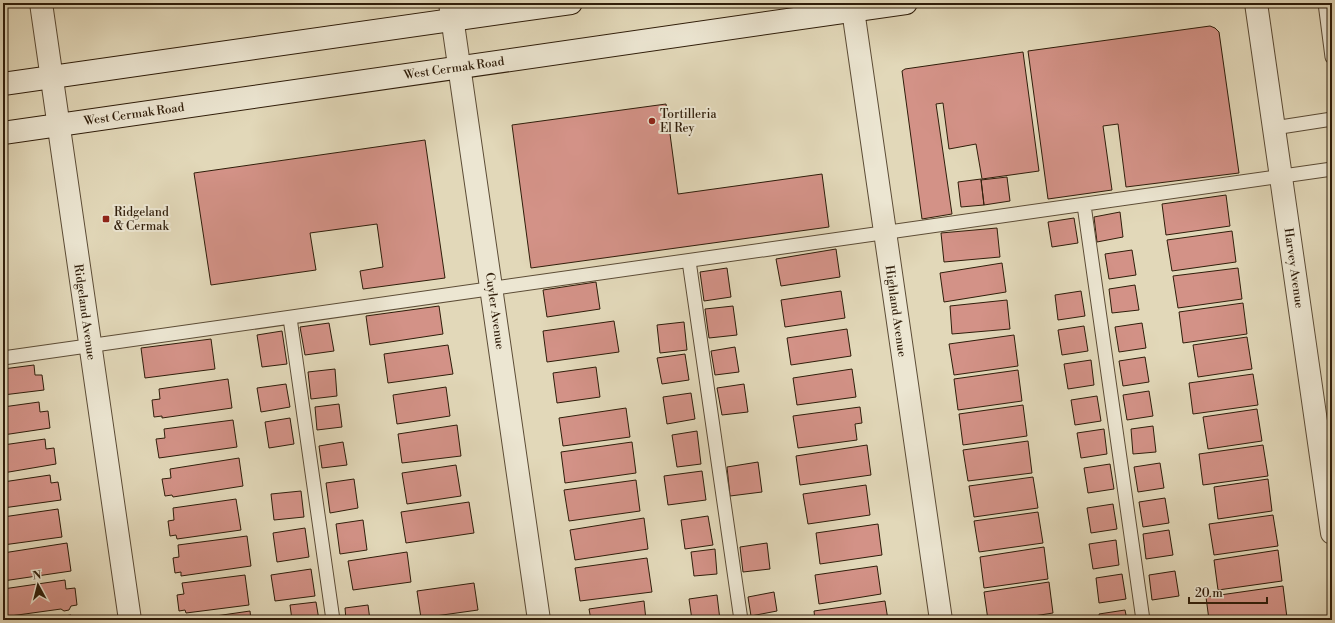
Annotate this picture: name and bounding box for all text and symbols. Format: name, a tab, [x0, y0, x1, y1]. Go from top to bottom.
street label: West Cermak Road	[402, 54, 505, 83]
street label: West Cermak Road	[82, 100, 185, 129]
place label: Tortilleria El Rey	[660, 107, 717, 136]
marker: Tortilleria El Rey	[647, 116, 657, 126]
place label: Ridgeland & Cermak	[114, 205, 169, 234]
marker: Ridgeland & Cermak	[101, 214, 111, 224]
street label: Harvey Avenue	[1280, 227, 1307, 309]
street label: Ridgeland Avenue	[70, 263, 99, 361]
street label: Highland Avenue	[882, 264, 909, 358]
street label: Cuyler Avenue	[482, 272, 507, 351]
north arrow	[18, 565, 58, 605]
text: N	[32, 569, 42, 584]
scale bar	[1189, 579, 1267, 605]
text: 20 m	[1195, 586, 1223, 601]

